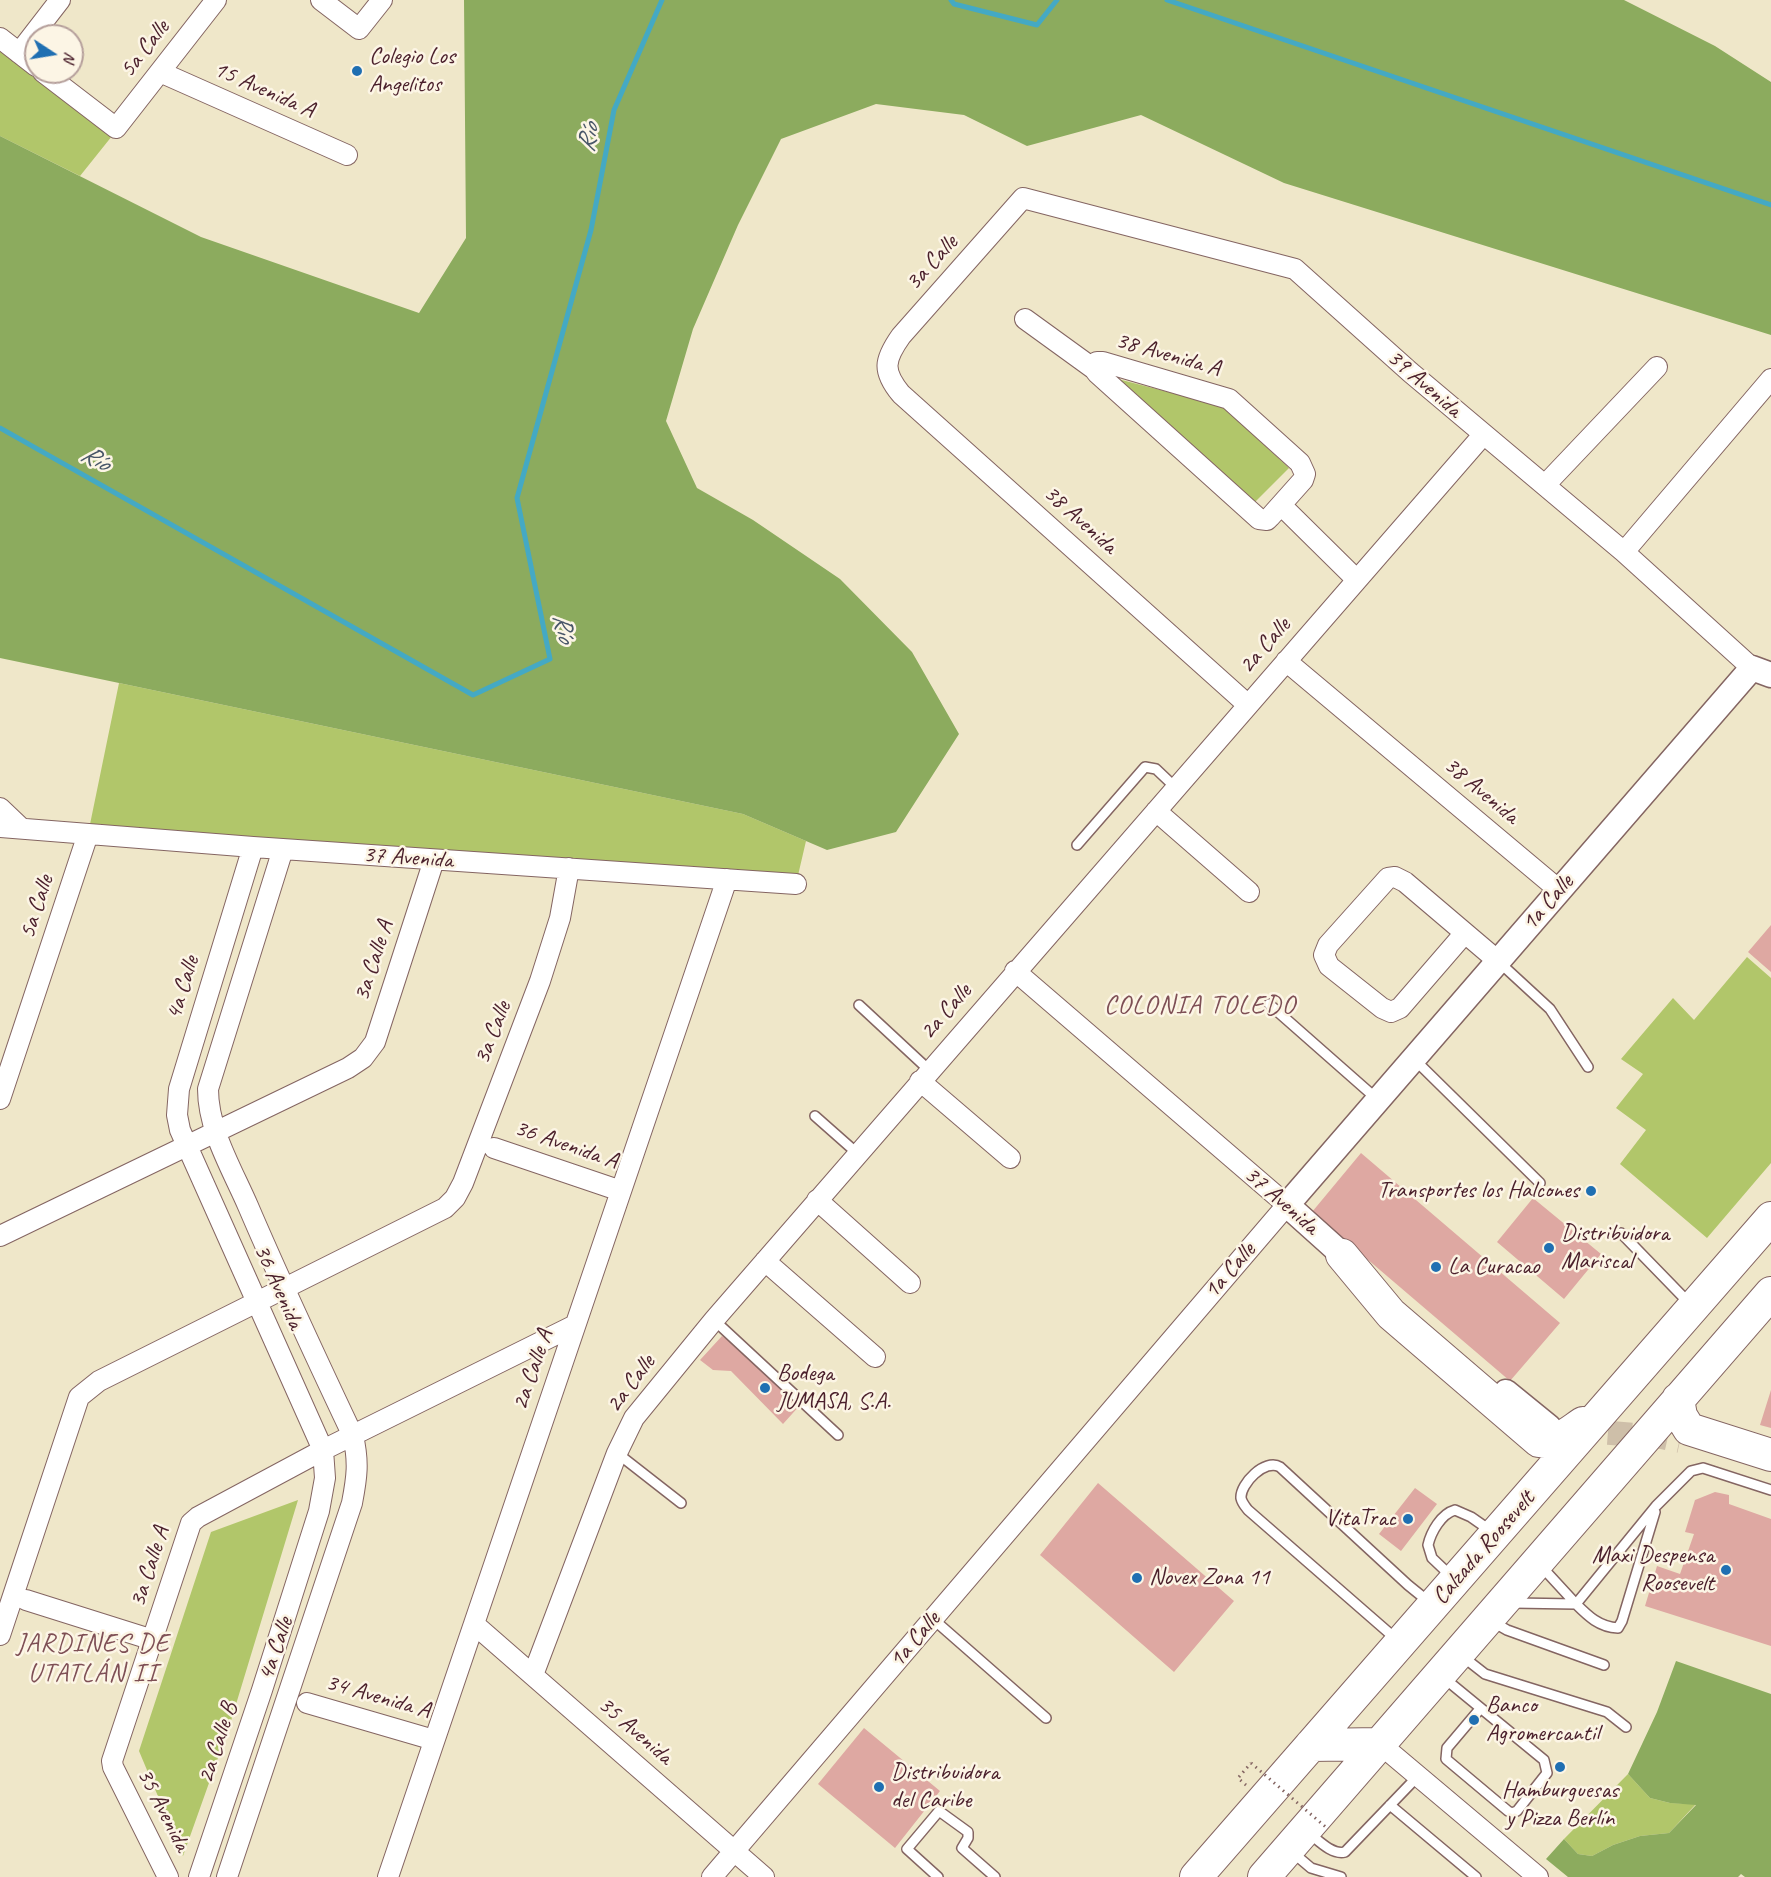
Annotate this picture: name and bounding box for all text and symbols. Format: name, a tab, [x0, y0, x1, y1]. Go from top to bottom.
street label: 5a Calle	[114, 15, 176, 83]
north arrow	[24, 24, 84, 84]
place label: Colegio Los Angelitos	[369, 43, 455, 99]
text: N	[59, 50, 80, 64]
street label: 15 Avenida A	[209, 55, 319, 125]
marker: Colegio Los Angelitos	[350, 64, 364, 78]
water label: Río	[571, 121, 607, 155]
street label: 3a Calle	[900, 229, 964, 297]
street label: 38 Avenida A	[1112, 326, 1224, 384]
street label: 39 Avenida	[1381, 344, 1467, 424]
water label: Río	[75, 439, 115, 479]
street label: 38 Avenida	[1037, 479, 1123, 561]
water label: Río	[545, 611, 581, 645]
street label: 2a Calle	[1233, 612, 1297, 680]
street label: 38 Avenida	[1437, 751, 1525, 831]
street label: 37 Avenida	[362, 841, 454, 875]
street label: 1a Calle	[1516, 869, 1580, 937]
street label: 5a Calle	[13, 872, 61, 942]
street label: 3a Calle A	[348, 917, 400, 1005]
street label: 4a Calle	[160, 953, 206, 1023]
street label: 2a Calle	[914, 978, 978, 1046]
district label: COLONIA TOLEDO	[1105, 990, 1295, 1022]
street label: 3a Calle	[468, 998, 518, 1068]
street label: 36 Avenida A	[510, 1114, 622, 1176]
street label: 37 Avenida	[1238, 1161, 1324, 1241]
place label: Transportes los Halcones	[1378, 1177, 1579, 1205]
marker: Transportes los Halcones	[1584, 1184, 1598, 1198]
place label: Distribuidora Mariscal	[1561, 1220, 1669, 1276]
street label: 1a Calle	[1198, 1237, 1262, 1305]
street label: 36 Avenida	[247, 1240, 309, 1334]
marker: Distribuidora Mariscal	[1542, 1241, 1556, 1255]
place label: La Curacao	[1448, 1253, 1539, 1281]
marker: La Curacao	[1429, 1260, 1443, 1274]
street label: 2a Calle A	[506, 1326, 560, 1414]
street label: 2a Calle	[600, 1349, 662, 1419]
place label: Bodega JUMASA, S.A.	[777, 1360, 891, 1416]
marker: Bodega JUMASA, S.A.	[758, 1381, 772, 1395]
street label: Calzada Roosevelt	[1427, 1485, 1541, 1611]
place label: VitaTrac	[1325, 1505, 1396, 1533]
marker: VitaTrac	[1401, 1512, 1415, 1526]
street label: 3a Calle A	[124, 1523, 176, 1611]
place label: Maxi Despensa Roosevelt	[1592, 1542, 1714, 1598]
marker: Maxi Despensa Roosevelt	[1719, 1563, 1733, 1577]
place label: Novex Zona 11	[1149, 1564, 1270, 1592]
marker: Novex Zona 11	[1130, 1571, 1144, 1585]
street label: 1a Calle	[883, 1606, 947, 1674]
street label: 4a Calle	[252, 1614, 300, 1684]
district label: JARDINES DE UTATLÁN II	[17, 1628, 169, 1690]
street label: 34 Avenida A	[322, 1668, 434, 1726]
street label: 35 Avenida	[592, 1691, 678, 1771]
place label: Banco Agromercantil	[1486, 1692, 1599, 1748]
street label: 2a Calle B	[191, 1699, 245, 1787]
marker: Banco Agromercantil	[1467, 1713, 1481, 1727]
place label: Distribuidora del Caribe	[891, 1759, 999, 1815]
marker: Hamburguesas y Pizza Berlín	[1553, 1760, 1567, 1774]
street label: 35 Avenida	[130, 1764, 196, 1856]
place label: Hamburguesas y Pizza Berlín	[1502, 1777, 1618, 1833]
marker: Distribuidora del Caribe	[872, 1780, 886, 1794]

